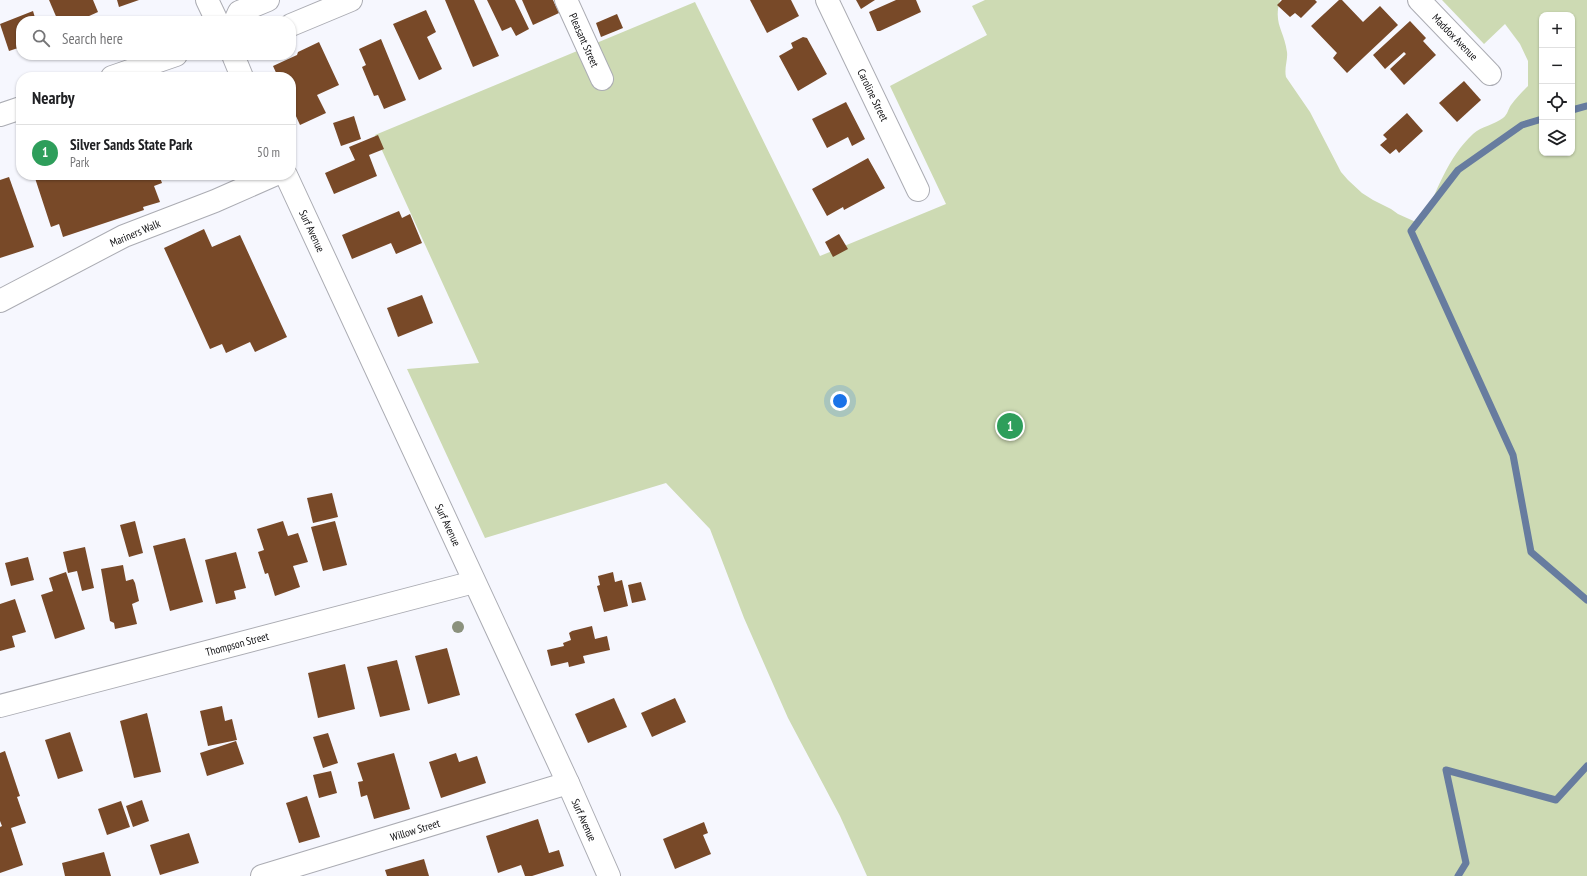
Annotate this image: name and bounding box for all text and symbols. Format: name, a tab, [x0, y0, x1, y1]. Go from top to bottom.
street label: Pleasant Street	[566, 11, 602, 69]
street label: Maddox Avenue	[1429, 11, 1481, 64]
map controls	[1539, 12, 1575, 156]
button: +	[1539, 12, 1575, 48]
search box	[16, 16, 296, 60]
icon: search	[30, 27, 52, 49]
text: Search here	[62, 29, 123, 48]
button: −	[1539, 48, 1575, 84]
street label: Caroline Street	[854, 67, 892, 123]
button: locate	[1539, 84, 1575, 120]
text: Nearby	[32, 87, 75, 109]
button: layers	[1539, 120, 1575, 156]
text: Silver Sands State Park	[70, 135, 193, 154]
text: 1	[42, 144, 48, 161]
text: 50 m	[257, 144, 280, 161]
text: Park	[70, 154, 89, 171]
street label: Surf Avenue	[296, 208, 328, 255]
street label: Mariners Walk	[108, 216, 163, 250]
your location	[830, 391, 850, 411]
pin: 1	[997, 411, 1023, 441]
street label: Surf Avenue	[432, 502, 464, 549]
street label: Thompson Street	[204, 629, 270, 659]
street label: Surf Avenue	[568, 797, 600, 844]
street label: Willow Street	[389, 816, 441, 844]

